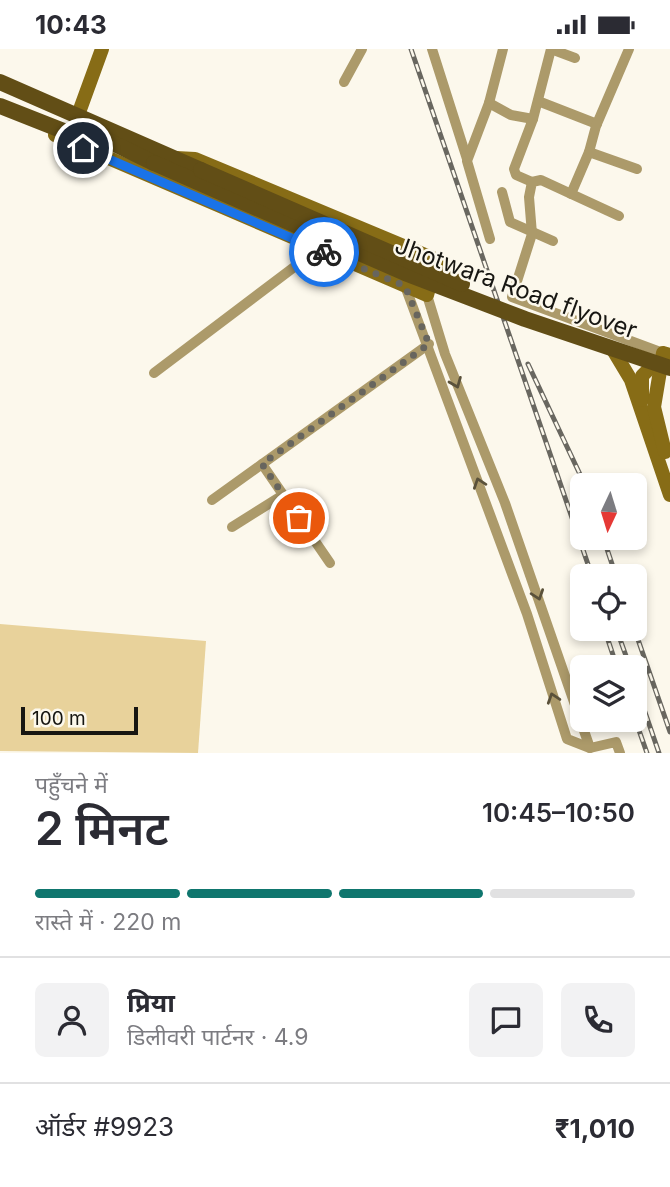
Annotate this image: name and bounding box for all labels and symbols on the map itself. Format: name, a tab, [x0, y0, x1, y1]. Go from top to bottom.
pin	[53, 118, 113, 178]
courier	[289, 217, 359, 287]
street label: Jhotwara Road flyover	[391, 230, 641, 345]
one-way arrow	[448, 376, 462, 388]
north arrow	[570, 473, 648, 549]
one-way arrow	[473, 477, 487, 490]
pin	[269, 488, 329, 548]
one-way arrow	[529, 589, 543, 601]
one-way arrow	[547, 692, 561, 705]
scale bar	[21, 704, 138, 736]

